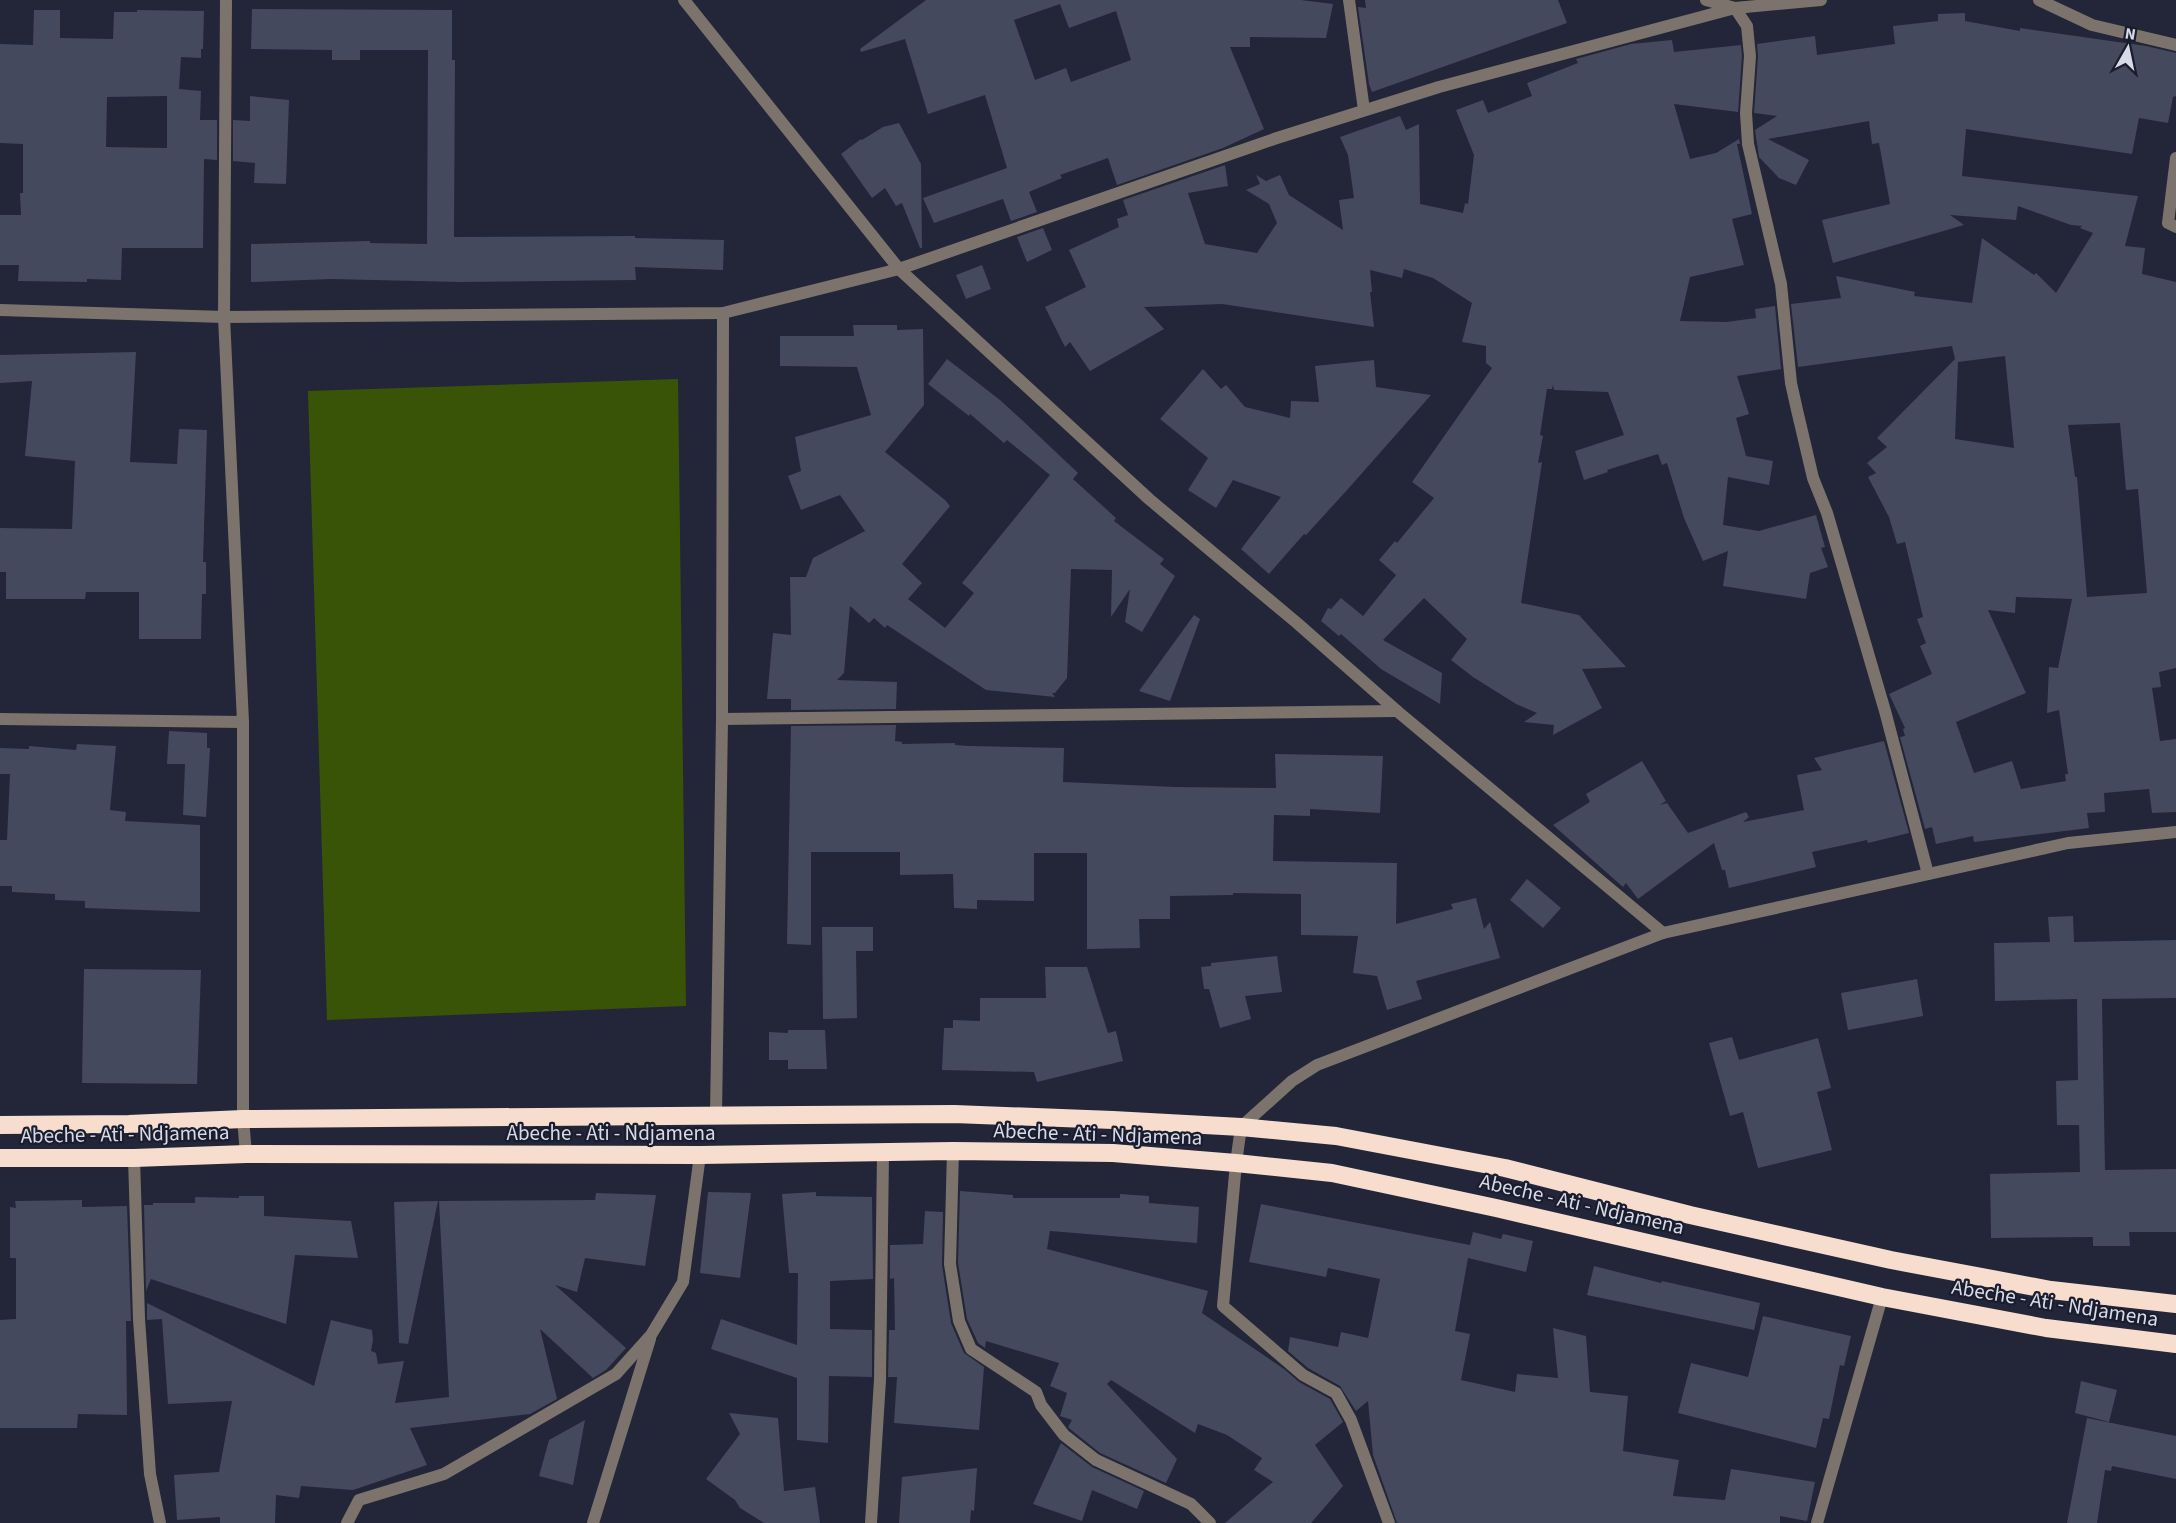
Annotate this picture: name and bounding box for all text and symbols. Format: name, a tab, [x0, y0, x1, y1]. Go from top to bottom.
north arrow	[2098, 18, 2158, 78]
text: N	[2123, 22, 2137, 46]
street label: Abeche - Ati - Ndjamena	[993, 1115, 1203, 1153]
street label: Abeche - Ati - Ndjamena	[20, 1117, 230, 1151]
street label: Abeche - Ati - Ndjamena	[507, 1118, 716, 1148]
street label: Abeche - Ati - Ndjamena	[1477, 1166, 1687, 1242]
street label: Abeche - Ati - Ndjamena	[1949, 1272, 2161, 1334]

